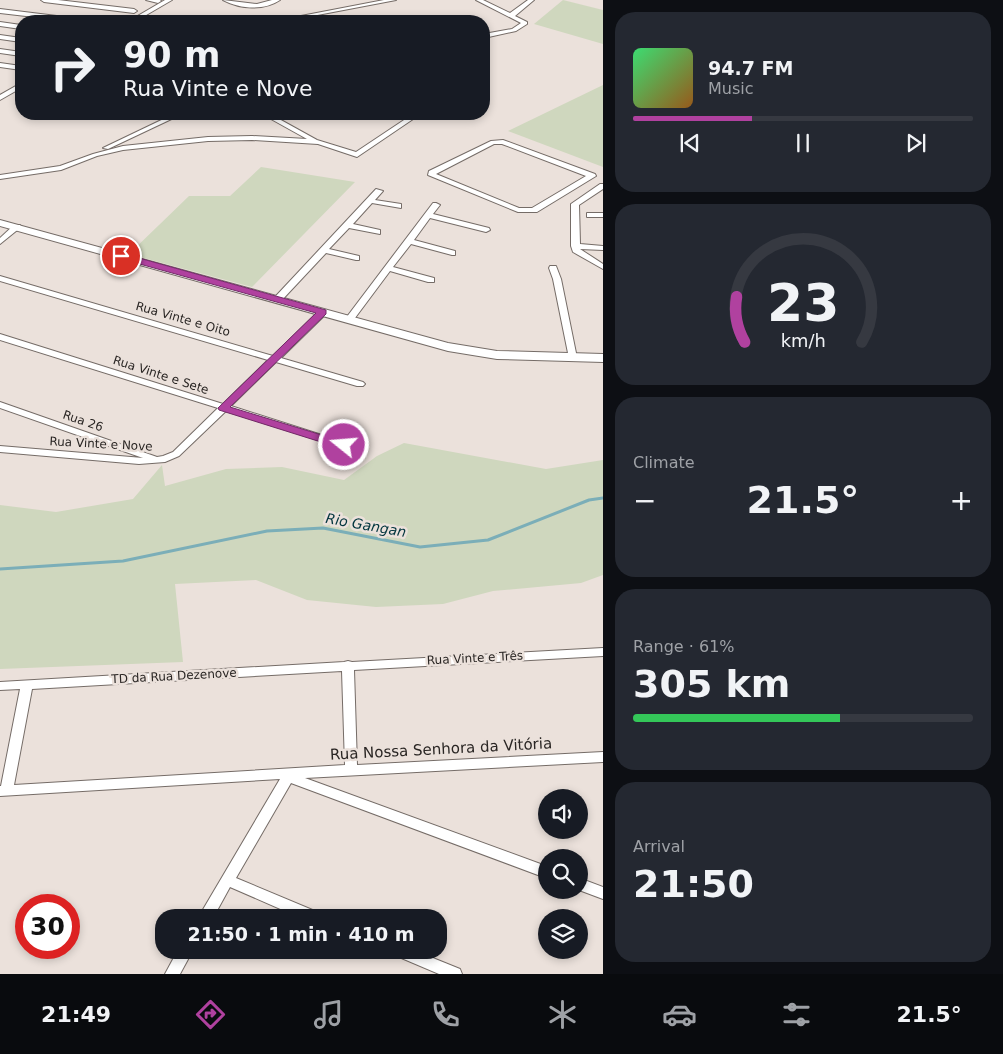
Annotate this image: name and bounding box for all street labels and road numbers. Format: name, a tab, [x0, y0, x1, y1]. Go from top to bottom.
street label: Rua Vinte e Oito	[134, 299, 232, 339]
street label: Rua Vinte e Sete	[111, 353, 211, 397]
street label: Rua 26	[61, 408, 105, 434]
street label: Rua Vinte e Nove	[49, 434, 153, 454]
street label: Rua Vinte e Três	[426, 648, 524, 668]
street label: TD da Rua Dezenove	[110, 666, 237, 686]
street label: Rua Nossa Senhora da Vitória	[329, 734, 553, 764]

